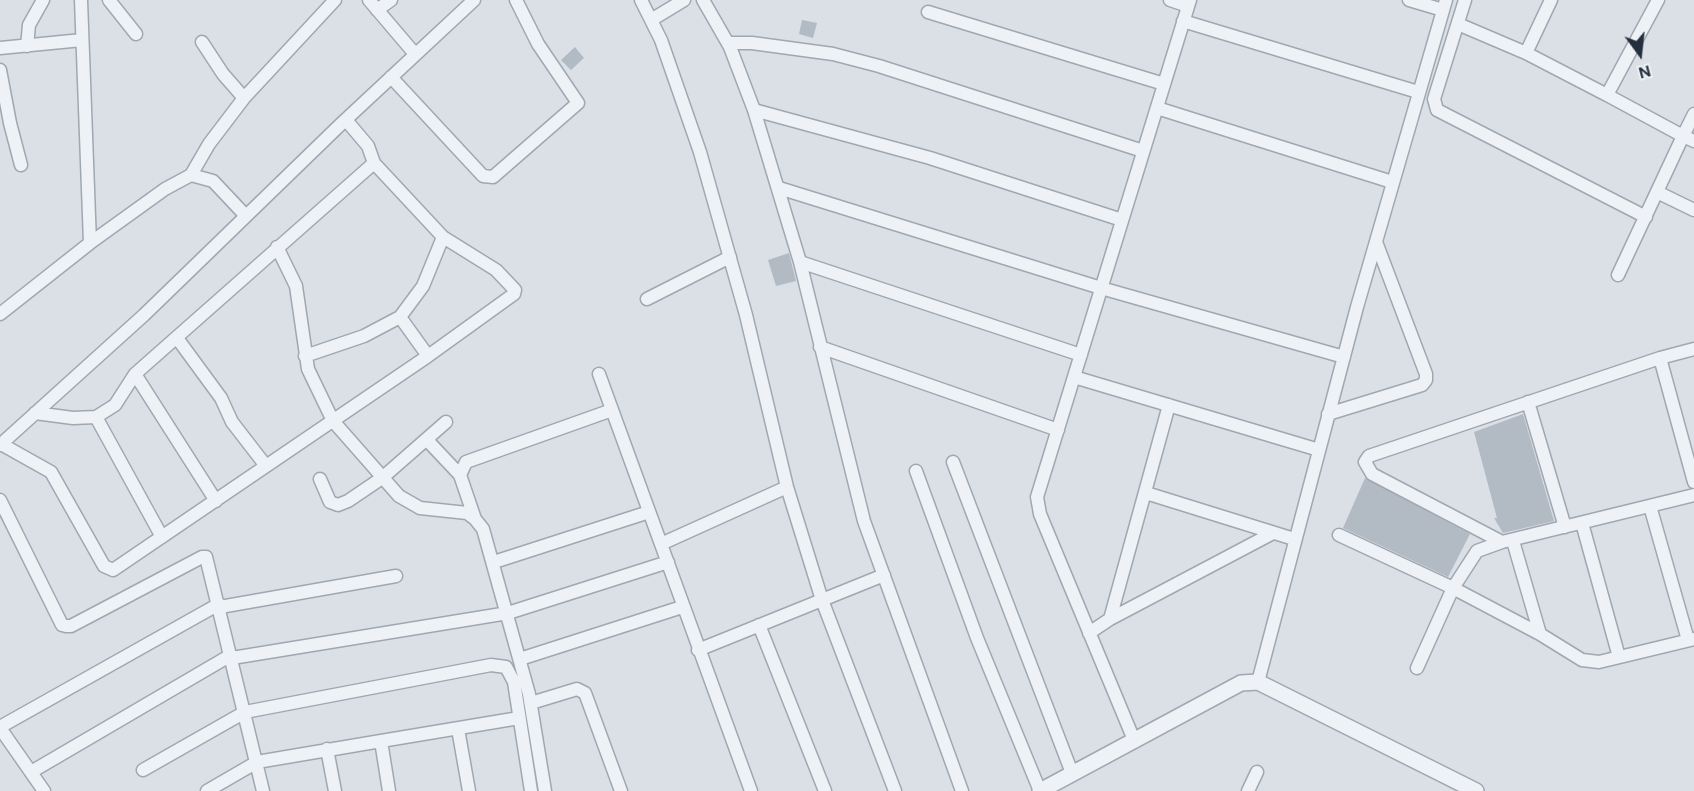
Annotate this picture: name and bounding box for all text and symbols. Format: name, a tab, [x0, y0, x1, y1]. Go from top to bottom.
north arrow	[1610, 24, 1670, 84]
text: N	[1636, 60, 1653, 84]

